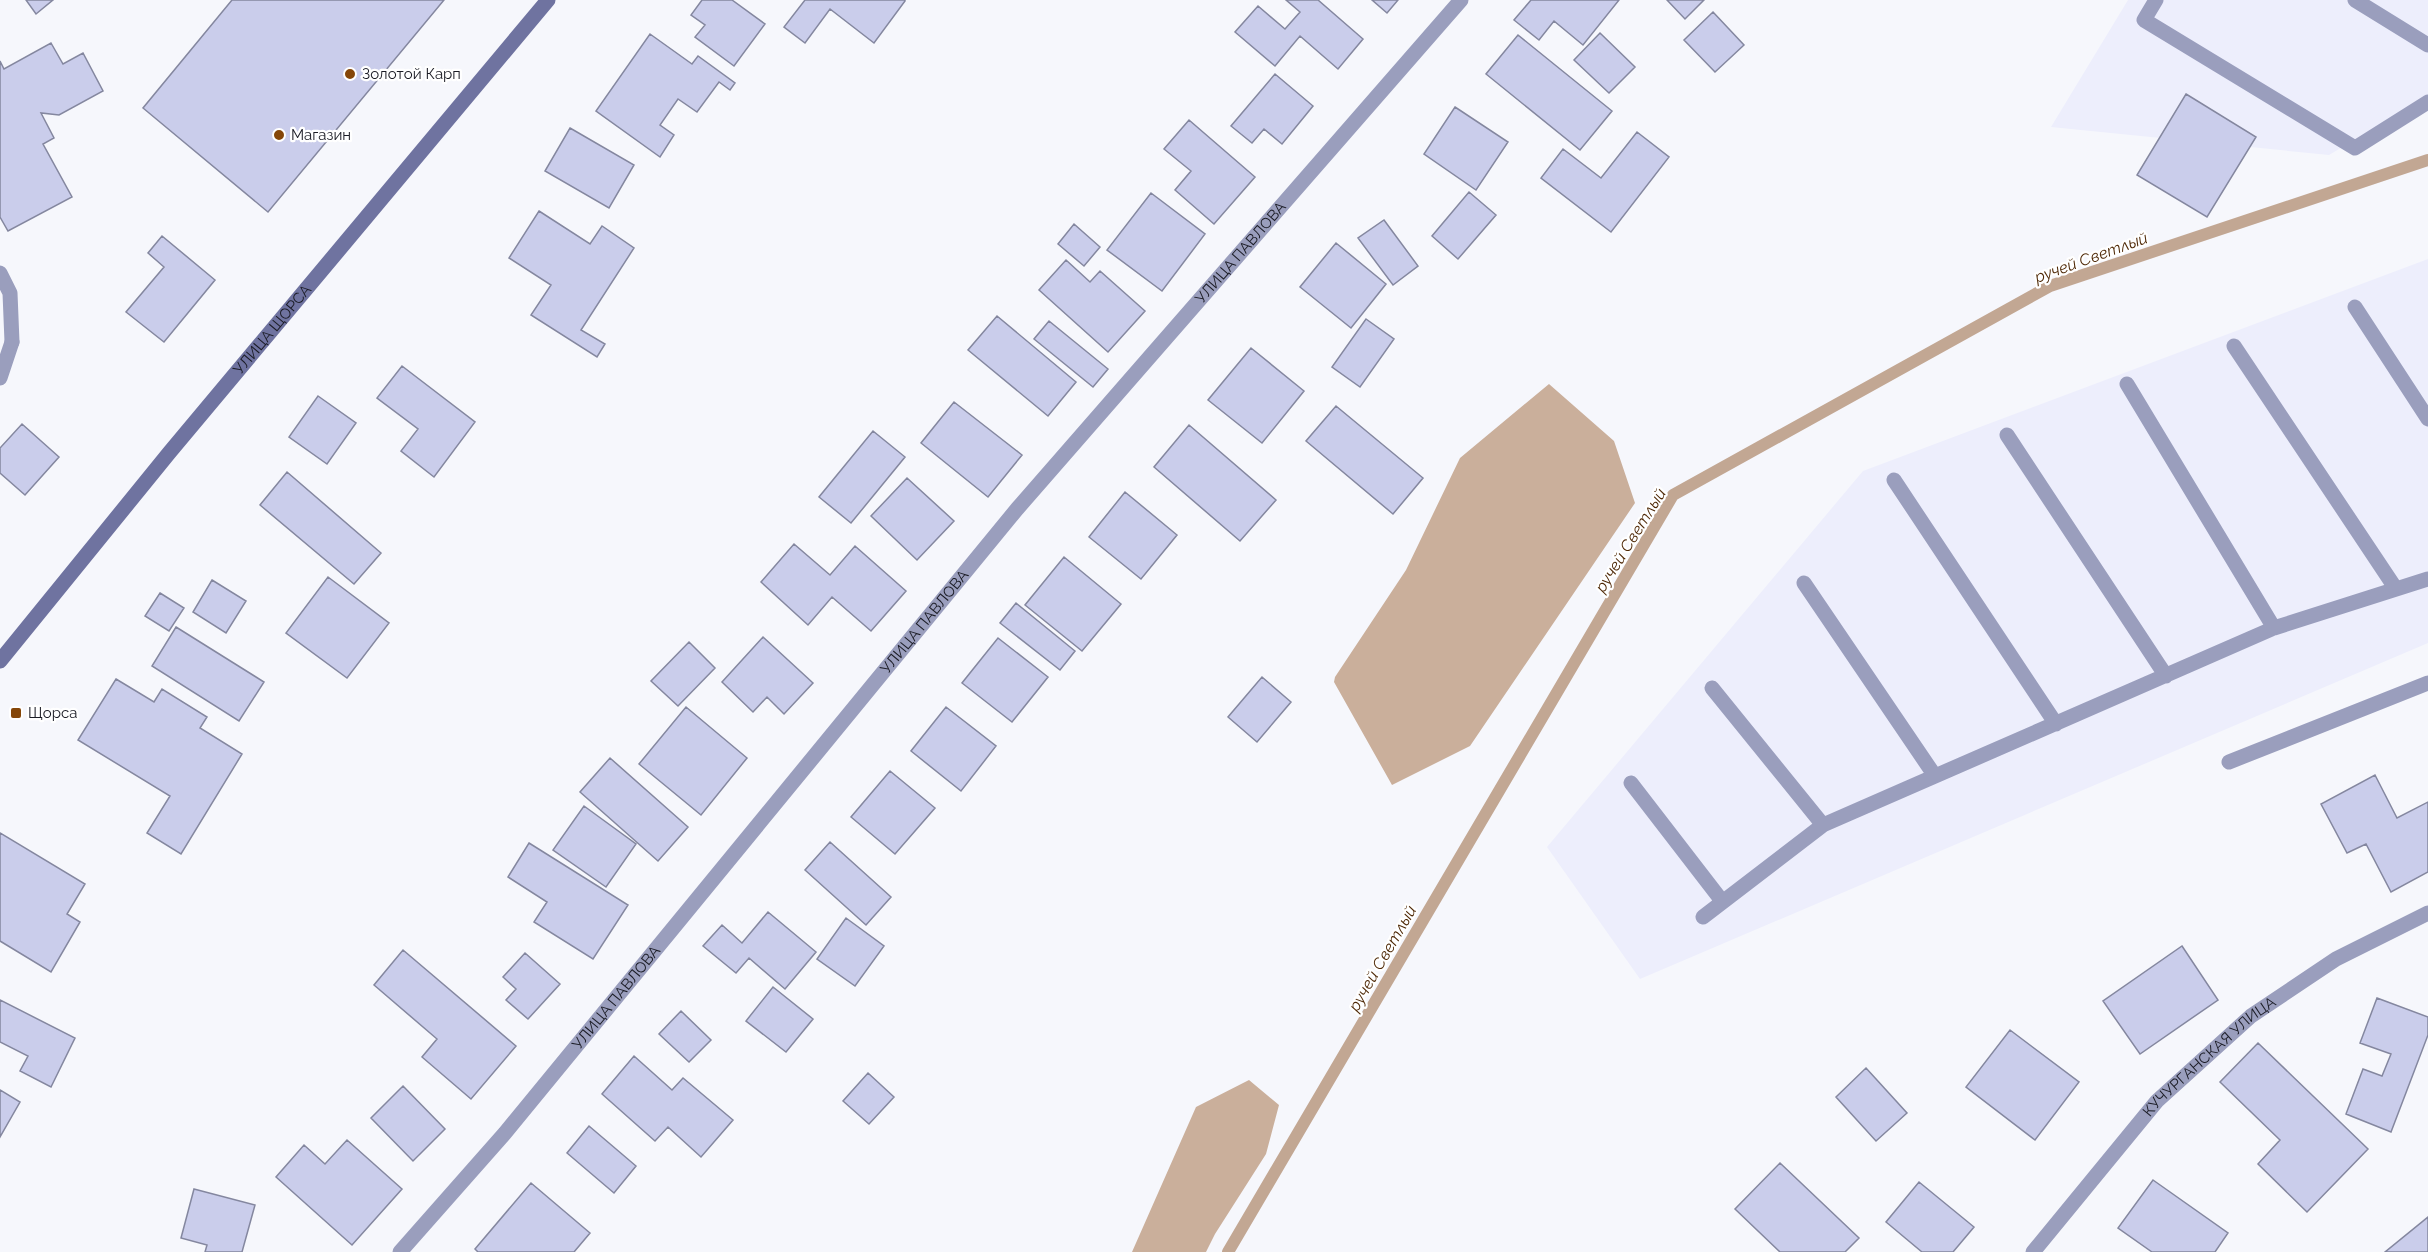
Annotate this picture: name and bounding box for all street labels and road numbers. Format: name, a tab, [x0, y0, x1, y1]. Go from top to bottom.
street label: УЛИЦА ПАВЛОВА	[1191, 198, 1290, 307]
street label: УЛИЦА ЩОРСА	[230, 281, 315, 378]
street label: УЛИЦА ПАВЛОВА	[877, 566, 972, 677]
street label: УЛИЦА ПАВЛОВА	[568, 942, 664, 1053]
street label: КУЧУРГАНСКАЯ УЛИЦА	[2139, 993, 2279, 1120]

